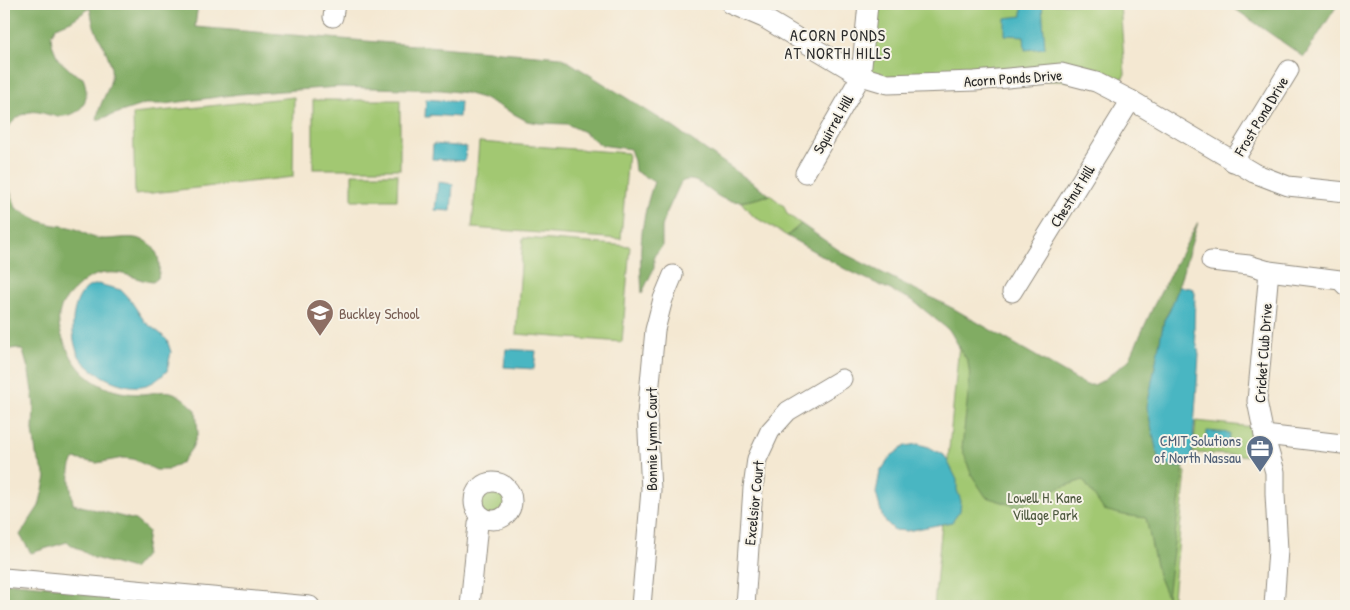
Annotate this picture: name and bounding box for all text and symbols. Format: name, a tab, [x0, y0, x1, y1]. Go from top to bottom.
district label: ACORN PONDS AT NORTH HILLS	[785, 24, 891, 64]
street label: Acorn Ponds Drive	[963, 64, 1063, 92]
street label: Frost Pond Drive	[1228, 72, 1293, 161]
street label: Squirrel Hill	[808, 90, 859, 157]
street label: Chestnut Hill	[1045, 160, 1100, 231]
school or university icon: Buckley School	[305, 298, 335, 337]
street label: Cricket Club Drive	[1249, 302, 1277, 404]
place label: Buckley School	[339, 303, 420, 324]
street label: Bonnie Lynm Court	[641, 386, 662, 491]
place label: CMIT Solutions of North Nassau	[1154, 430, 1241, 468]
office icon: CMIT Solutions of North Nassau	[1245, 434, 1275, 473]
street label: Excelsior Court	[739, 459, 769, 546]
park label: Lowell H. Kane Village Park	[1008, 487, 1082, 525]

